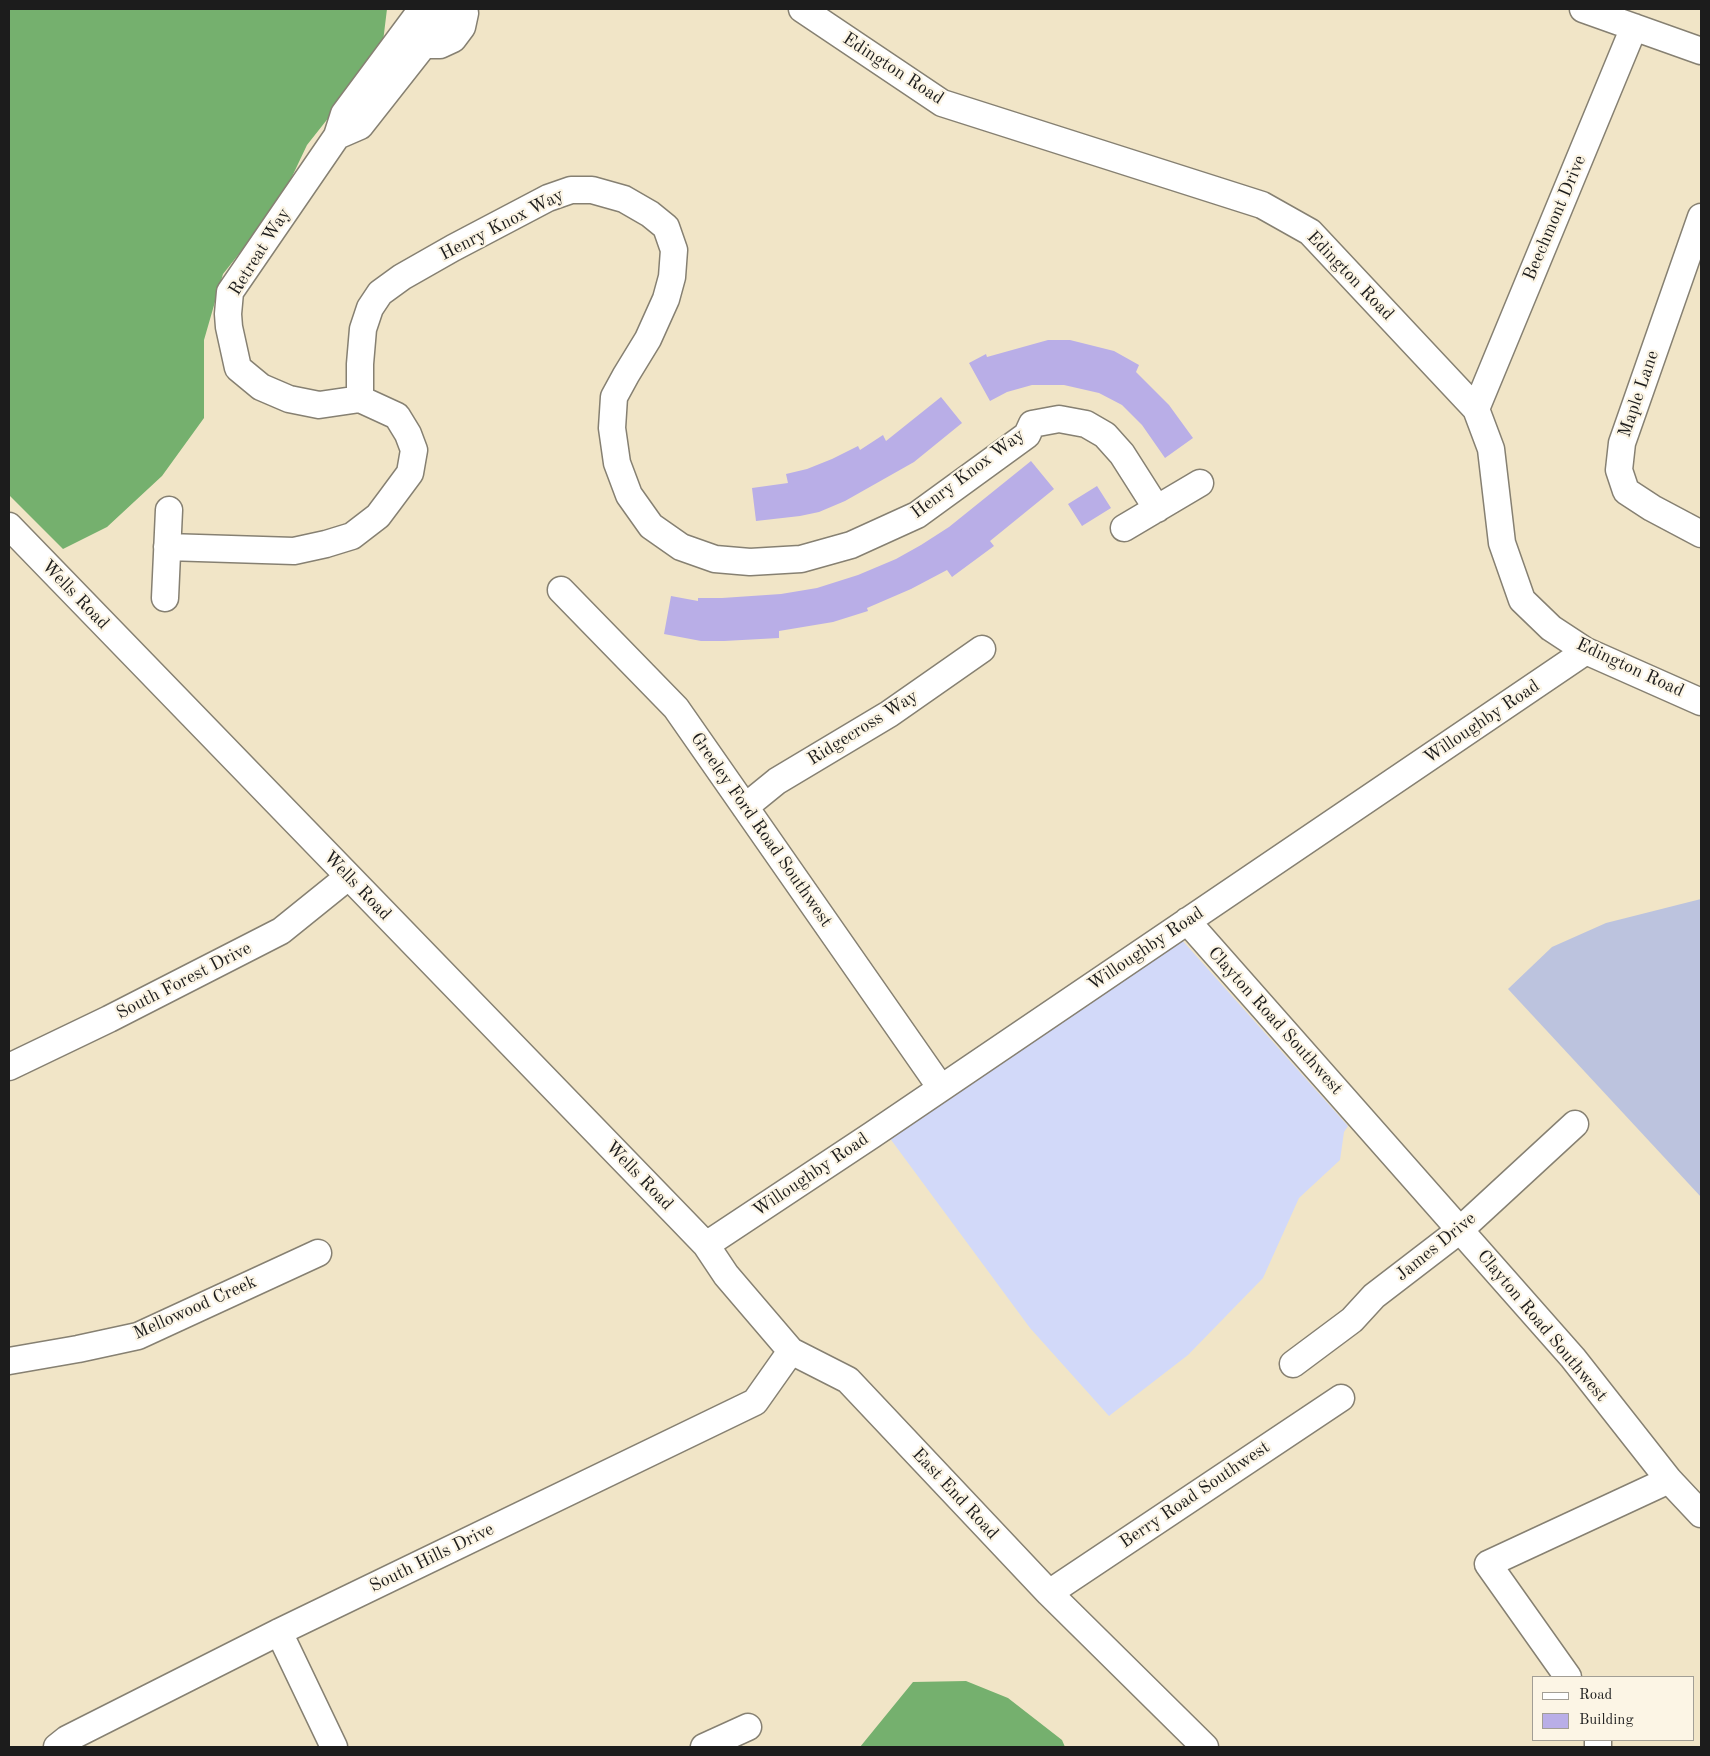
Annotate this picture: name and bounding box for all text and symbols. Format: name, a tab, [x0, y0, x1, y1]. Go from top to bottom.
street label: Edington Road	[838, 28, 948, 110]
street label: Beechmont Drive	[1519, 152, 1591, 284]
street label: Henry Knox Way	[436, 184, 568, 266]
street label: Retreat Way	[225, 204, 295, 300]
street label: Edington Road	[1302, 227, 1398, 325]
street label: Maple Lane	[1614, 348, 1664, 440]
street label: Henry Knox Way	[907, 424, 1029, 524]
street label: Wells Road	[37, 556, 113, 634]
street label: Edington Road	[1573, 634, 1687, 702]
street label: Willoughby Road	[1420, 675, 1544, 769]
street label: Ridgecross Way	[804, 685, 922, 771]
street label: Greeley Ford Road Southwest	[685, 729, 837, 931]
street label: Wells Road	[319, 847, 395, 925]
street label: Willoughby Road	[1084, 902, 1208, 996]
street label: South Forest Drive	[113, 938, 255, 1024]
street label: Clayton Road Southwest	[1203, 943, 1347, 1099]
street label: Willoughby Road	[749, 1128, 873, 1222]
street label: Wells Road	[601, 1137, 677, 1215]
street label: James Drive	[1391, 1208, 1481, 1286]
street label: Clayton Road Southwest	[1472, 1246, 1612, 1406]
street label: Mellowood Creek	[130, 1271, 260, 1345]
street label: Berry Road Southwest	[1116, 1437, 1274, 1553]
street label: East End Road	[907, 1444, 1003, 1544]
street label: South Hills Drive	[366, 1519, 498, 1597]
legend	[1532, 1676, 1695, 1741]
text: Road	[1579, 1688, 1612, 1703]
text: Building	[1579, 1713, 1634, 1728]

